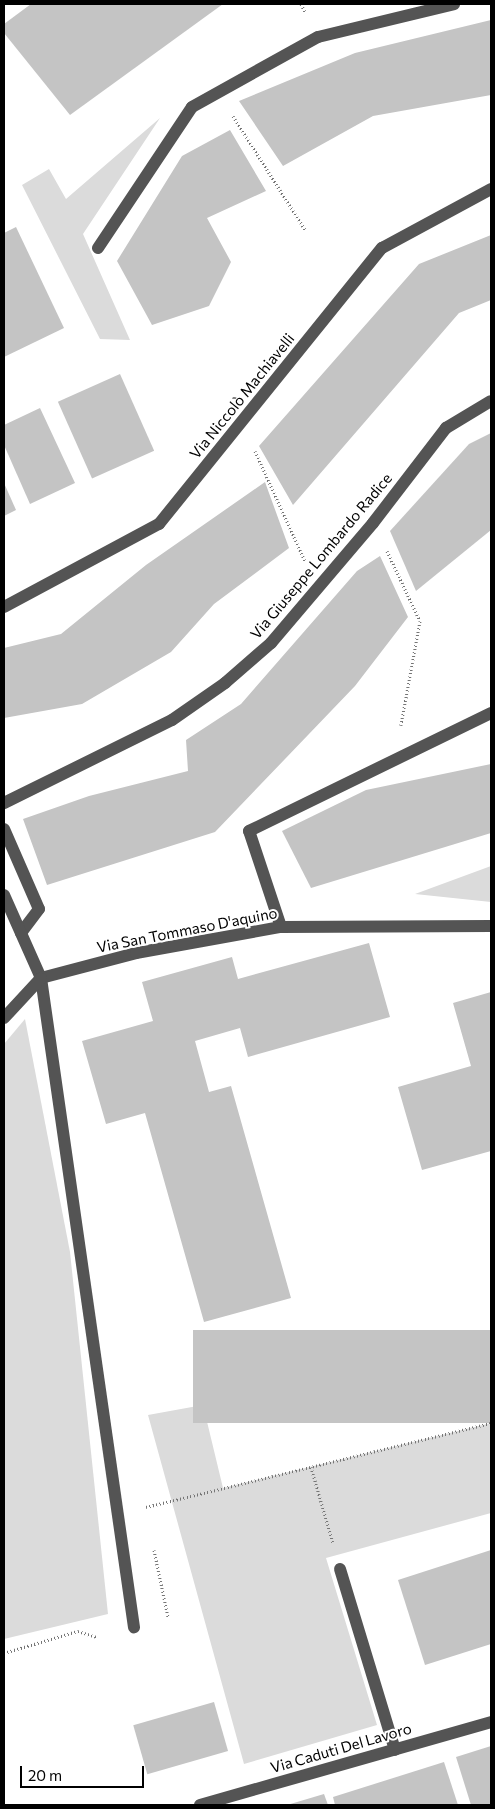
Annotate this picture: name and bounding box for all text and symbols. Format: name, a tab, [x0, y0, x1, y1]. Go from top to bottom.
street label: Via Niccolò Machiavelli	[186, 330, 298, 462]
street label: Via Giuseppe Lombardo Radice	[246, 470, 396, 642]
street label: Via San Tommaso D'aquino	[95, 904, 279, 956]
street label: Via Caduti Del Lavoro	[268, 1719, 414, 1777]
scale bar	[22, 1756, 146, 1788]
text: 20 m	[28, 1766, 62, 1784]

